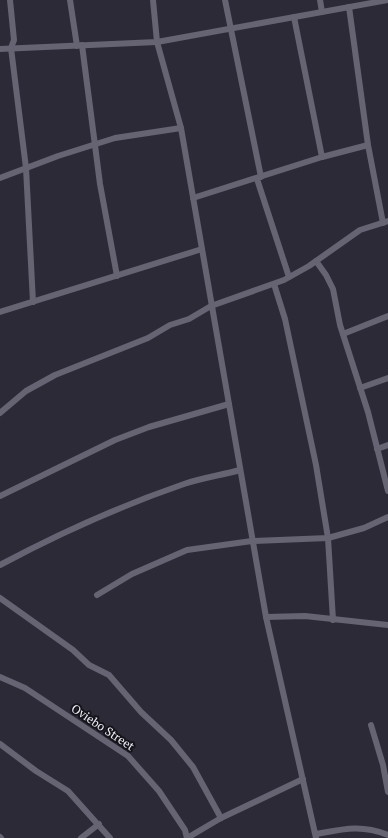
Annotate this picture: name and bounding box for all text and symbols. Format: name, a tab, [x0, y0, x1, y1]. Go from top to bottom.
street label: Oviebo Street	[69, 700, 138, 754]

